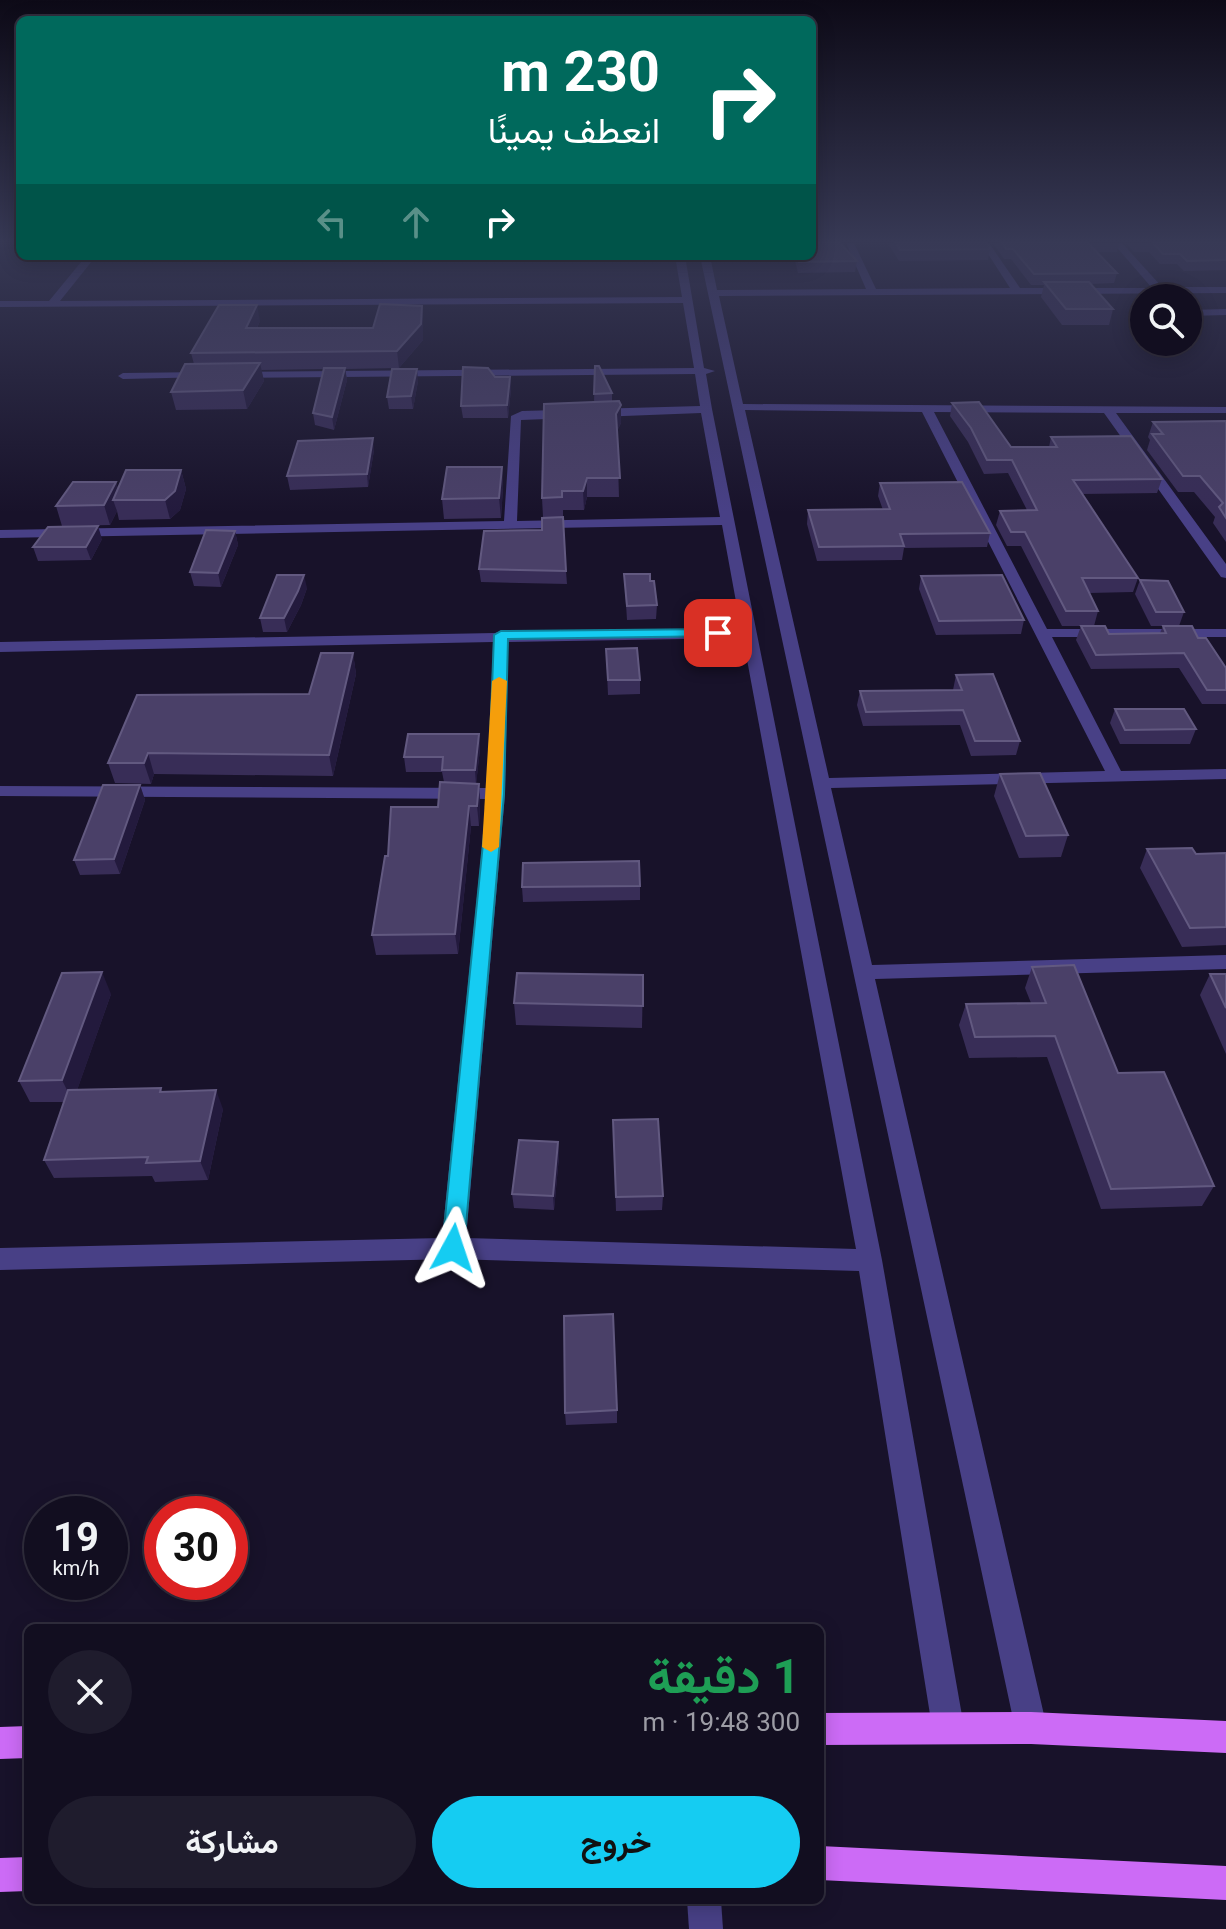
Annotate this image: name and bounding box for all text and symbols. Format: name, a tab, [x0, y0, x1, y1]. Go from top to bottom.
text: 230 m	[501, 39, 660, 105]
icon: right	[688, 48, 792, 152]
text: انعطف يمينًا	[488, 110, 660, 152]
icon: left	[310, 200, 354, 244]
icon: ahead	[394, 200, 438, 244]
icon: right	[478, 200, 522, 244]
map controls	[1130, 284, 1202, 356]
button: search	[1130, 284, 1202, 356]
pin	[684, 599, 752, 667]
icon: arrive	[696, 611, 740, 655]
position arrow	[411, 1206, 495, 1290]
speed limit sign: 30	[144, 1496, 248, 1600]
text: 19	[53, 1514, 99, 1561]
text: km/h	[53, 1556, 99, 1580]
text: 1 دقيقة	[647, 1648, 800, 1705]
button: close	[48, 1650, 132, 1734]
text: 300 m · 19:48	[642, 1707, 800, 1737]
button: مشاركة	[48, 1796, 416, 1888]
button: خروج	[432, 1796, 800, 1888]

